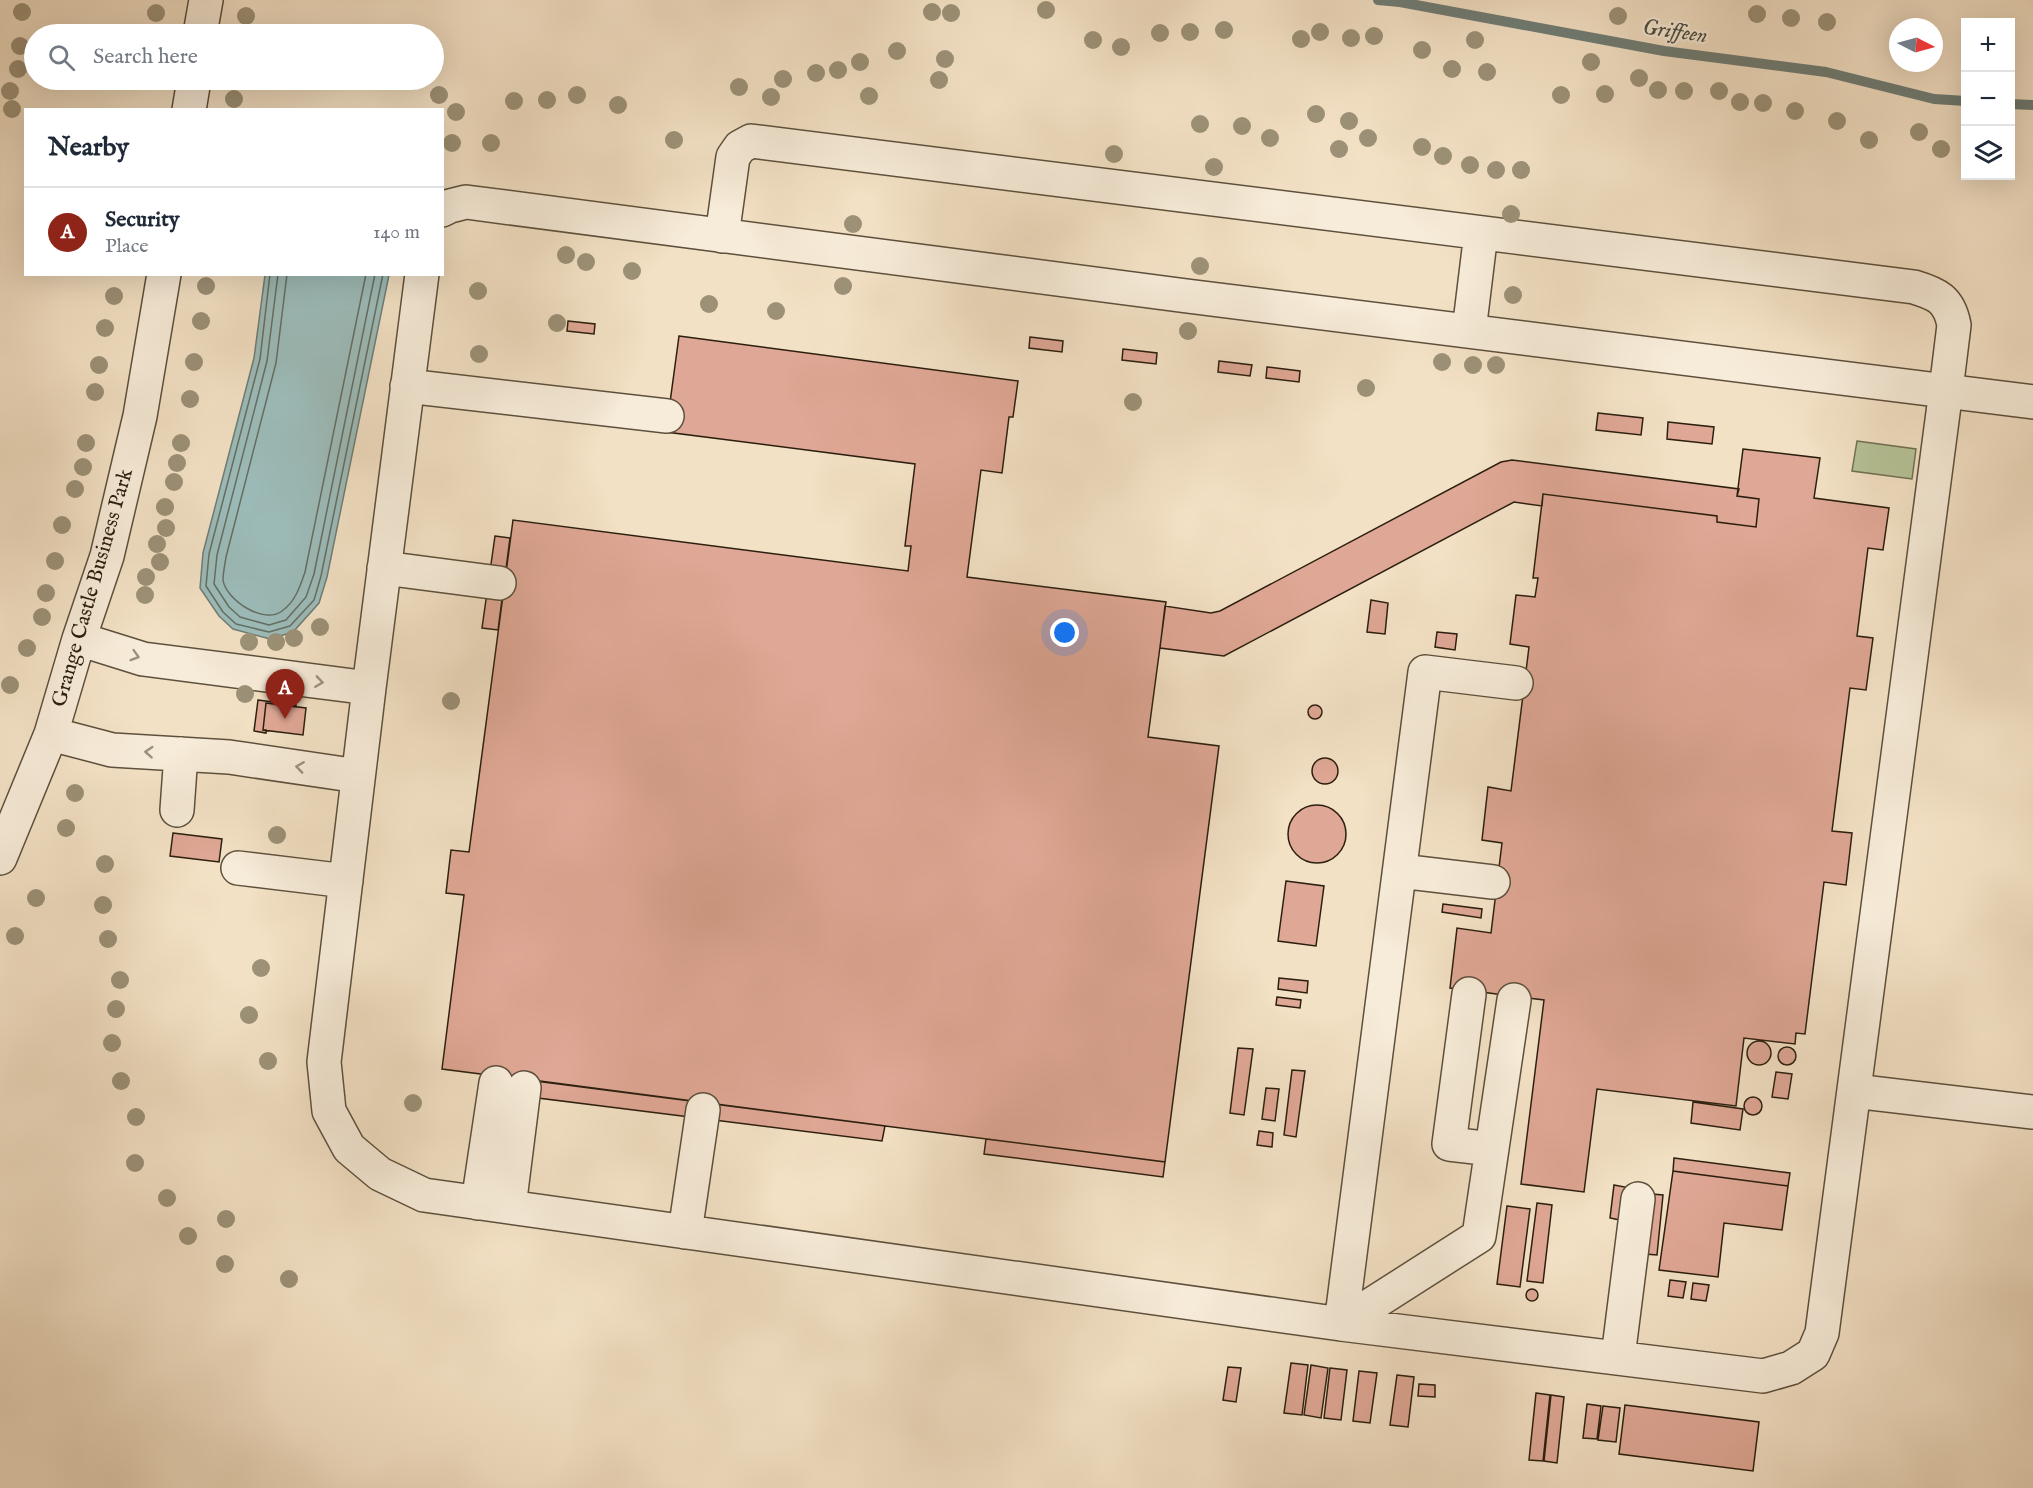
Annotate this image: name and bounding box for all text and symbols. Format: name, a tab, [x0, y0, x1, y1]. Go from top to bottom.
water label: Griffeen	[1641, 14, 1709, 50]
north arrow	[1889, 18, 1943, 72]
map controls	[1961, 18, 2015, 180]
button: +	[1961, 18, 2015, 72]
search box	[24, 24, 444, 90]
icon: search	[45, 41, 78, 74]
text: Search here	[93, 43, 198, 71]
button: −	[1961, 72, 2015, 126]
button: layers	[1961, 126, 2015, 180]
text: Nearby	[48, 131, 129, 164]
text: Security	[105, 206, 180, 234]
text: A	[61, 220, 74, 245]
text: 140 m	[373, 220, 420, 245]
text: Place	[105, 234, 148, 259]
street label: Grange Castle Business Park	[46, 465, 140, 710]
your location	[1050, 618, 1079, 647]
one-way arrow	[129, 649, 140, 661]
pin: A	[266, 670, 304, 719]
one-way arrow	[314, 676, 324, 688]
one-way arrow	[145, 746, 154, 759]
one-way arrow	[296, 762, 305, 774]

